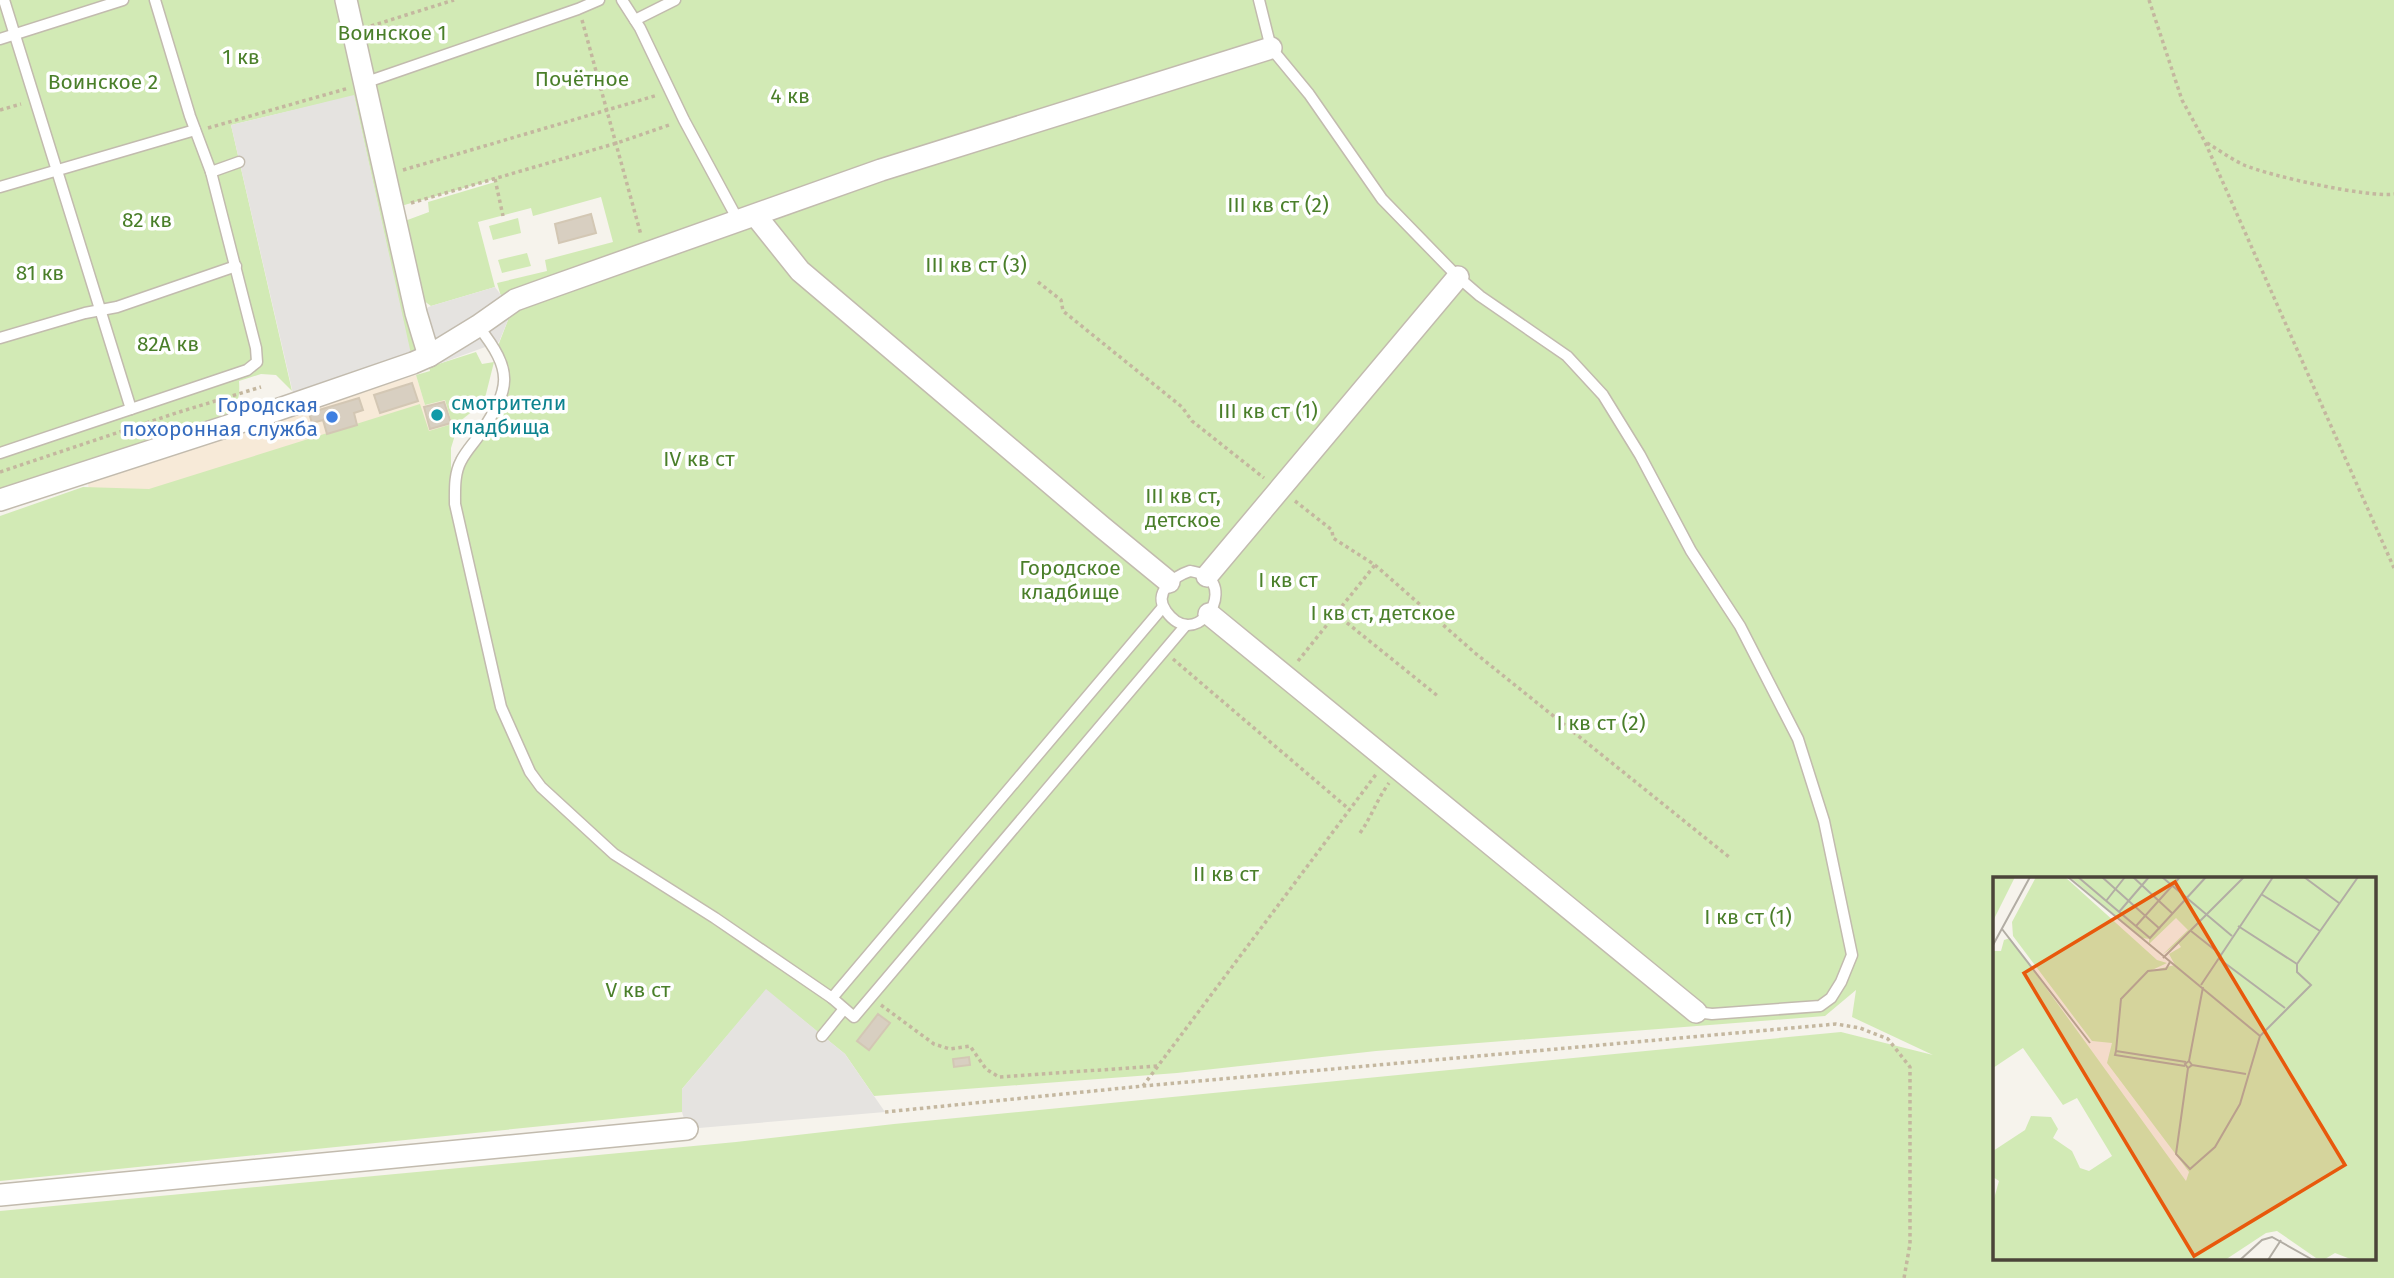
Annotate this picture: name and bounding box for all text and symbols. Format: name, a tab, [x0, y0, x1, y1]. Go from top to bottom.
park label: Воинское 1	[337, 20, 447, 46]
park label: 1 кв	[222, 44, 260, 70]
park label: Почётное	[535, 66, 629, 92]
park label: Воинское 2	[48, 69, 158, 95]
park label: 4 кв	[770, 83, 810, 109]
park label: III кв ст (2)	[1227, 192, 1329, 218]
park label: 82 кв	[122, 207, 172, 233]
park label: III кв ст (3)	[925, 252, 1027, 278]
park label: 81 кв	[16, 260, 64, 286]
park label: 82А кв	[137, 331, 199, 357]
place label: смотрители кладбища	[451, 390, 566, 440]
place label: Городская похоронная служба	[122, 392, 318, 442]
park label: III кв ст (1)	[1218, 398, 1318, 424]
marker: смотрители кладбища	[429, 407, 445, 423]
marker: Городская похоронная служба	[324, 409, 340, 425]
park label: IV кв ст	[663, 446, 735, 472]
park label: III кв ст, детское	[1145, 483, 1221, 533]
park label: Городское кладбище	[1019, 555, 1121, 605]
park label: I кв ст	[1258, 567, 1318, 593]
park label: I кв ст, детское	[1311, 600, 1455, 626]
park label: I кв ст (2)	[1556, 710, 1646, 736]
park label: II кв ст	[1193, 861, 1259, 887]
inset map	[1993, 877, 2376, 1260]
park label: I кв ст (1)	[1704, 904, 1792, 930]
park label: V кв ст	[605, 977, 671, 1003]

